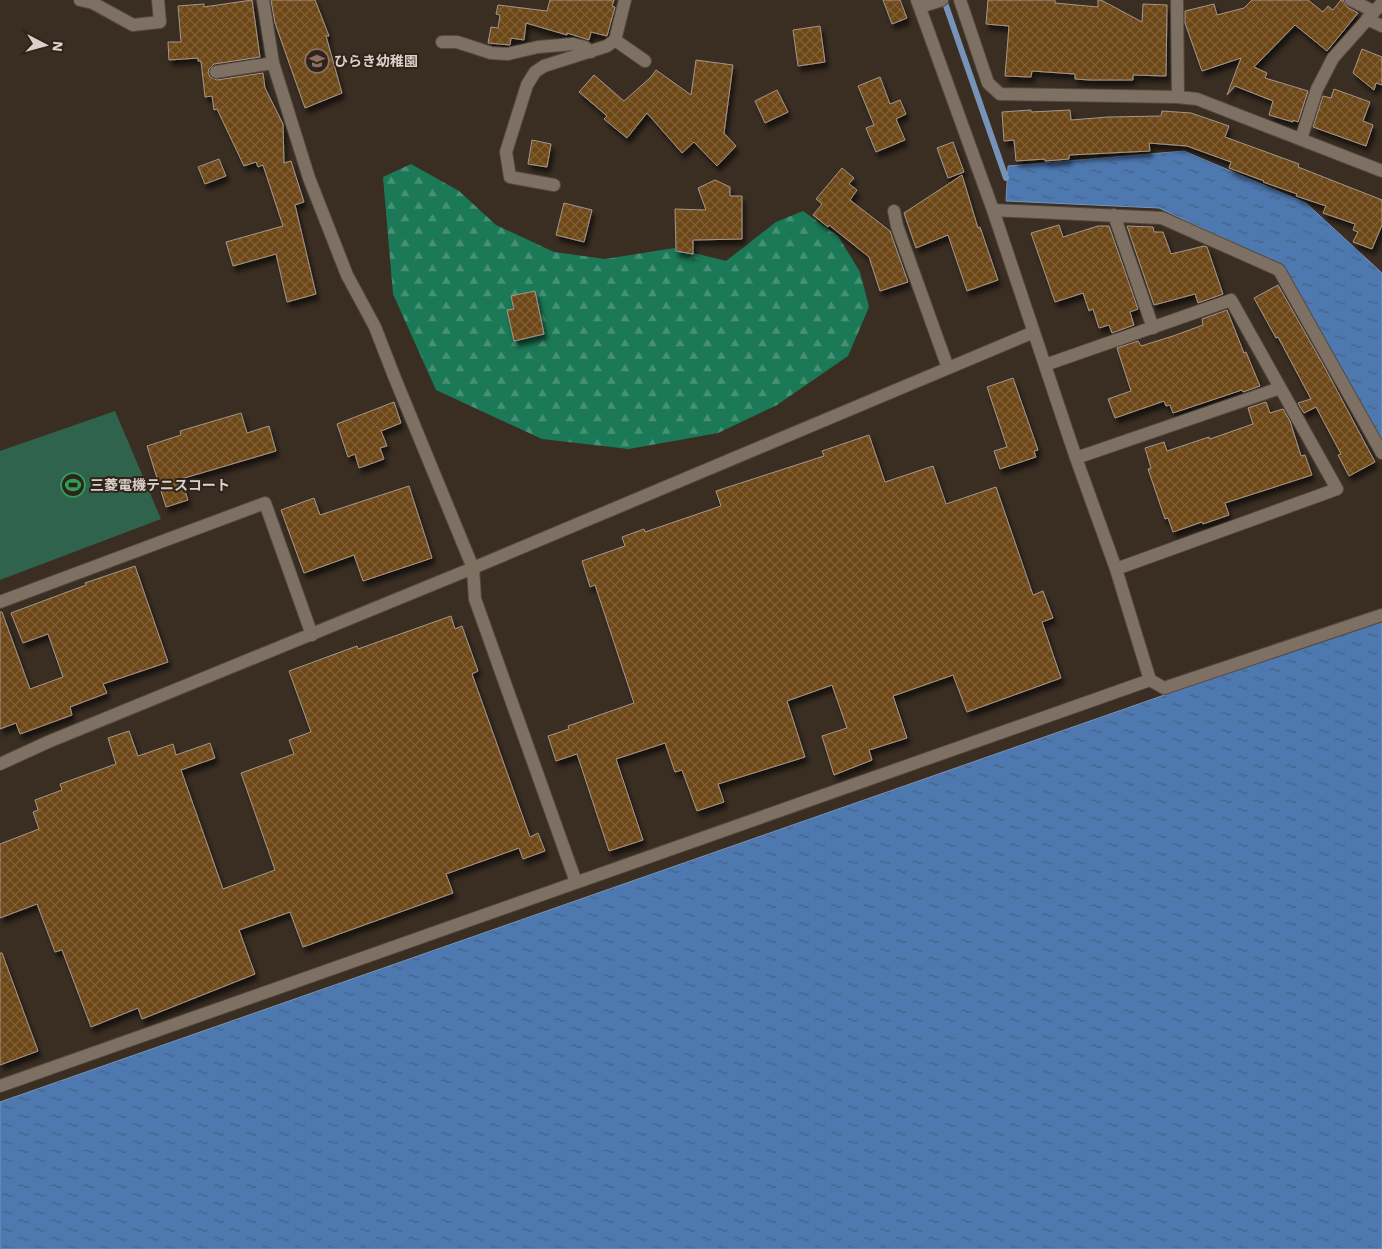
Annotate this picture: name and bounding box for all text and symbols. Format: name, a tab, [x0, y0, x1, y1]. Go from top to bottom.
north arrow	[20, 20, 70, 70]
text: N	[49, 40, 66, 52]
school or university icon: ひらき幼稚園	[304, 48, 330, 74]
place label: ひらき幼稚園	[334, 53, 418, 69]
sports icon: 三菱電機テニスコート	[60, 472, 86, 498]
place label: 三菱電機テニスコート	[90, 477, 230, 493]

